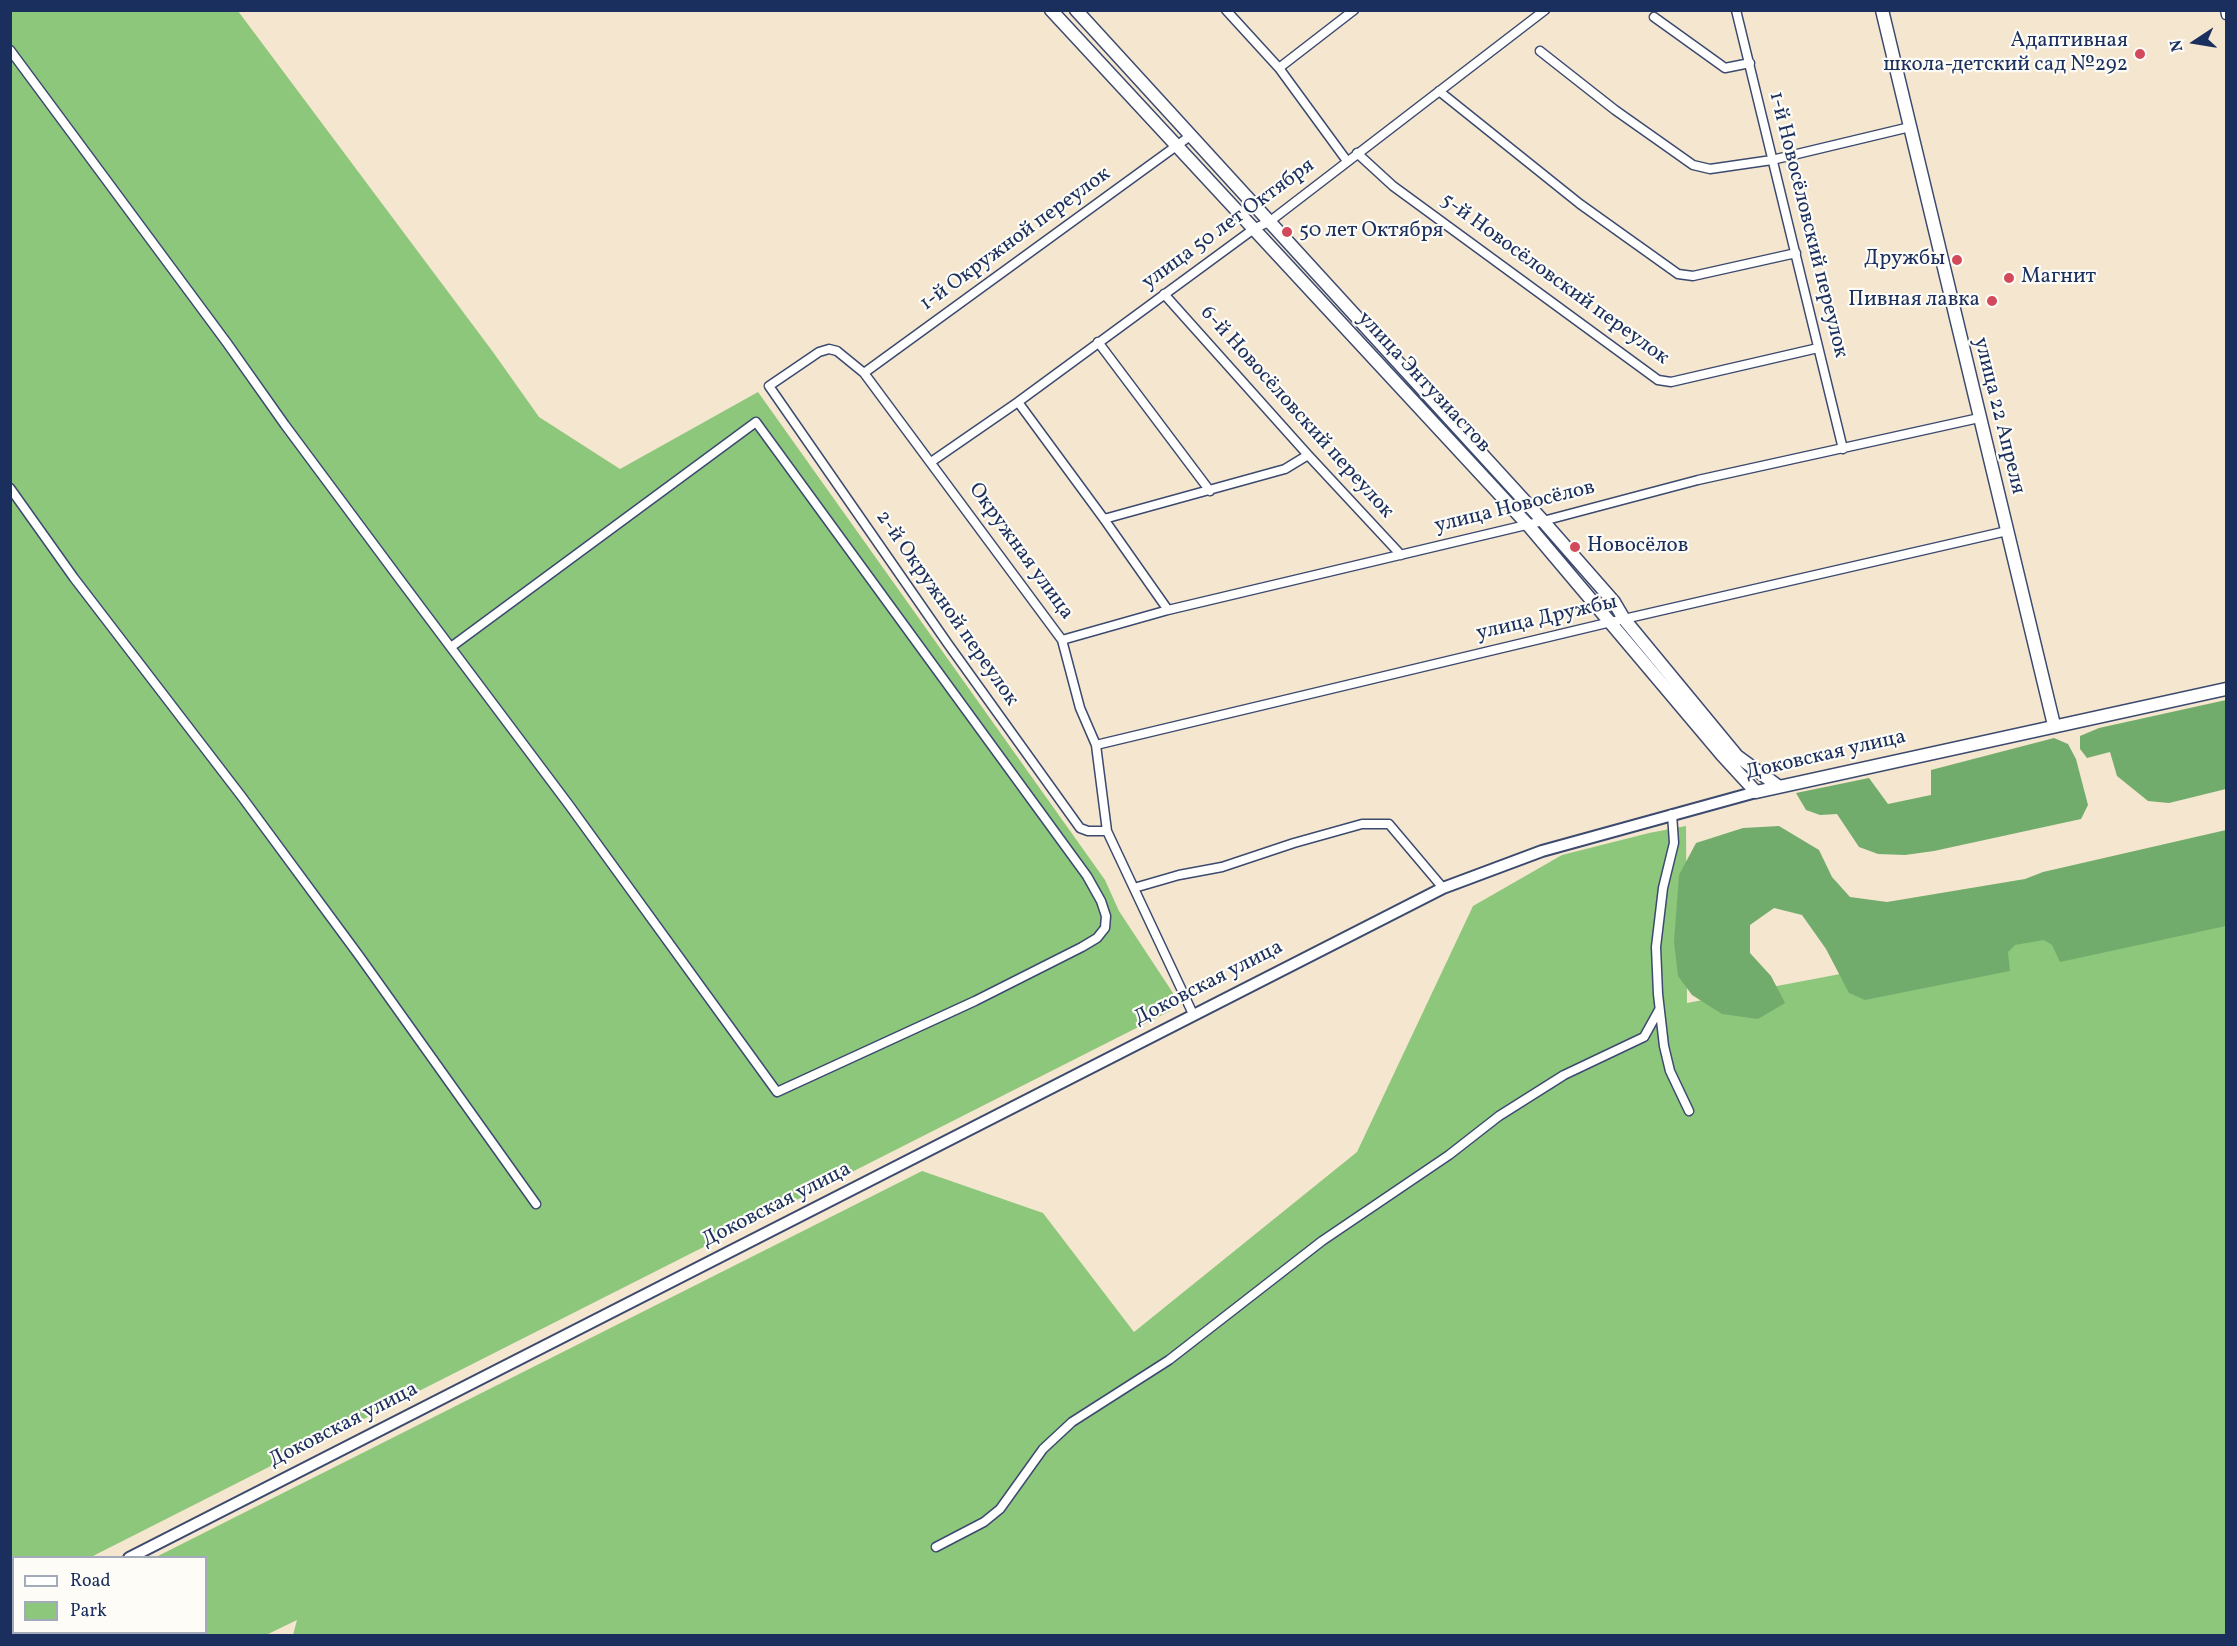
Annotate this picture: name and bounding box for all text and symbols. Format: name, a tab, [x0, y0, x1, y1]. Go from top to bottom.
north arrow	[2165, 12, 2225, 72]
place label: Адаптивная школа-детский сад №292	[1883, 29, 2128, 79]
text: N	[2165, 38, 2189, 54]
marker: Адаптивная школа-детский сад №292	[2133, 47, 2147, 61]
street label: 1-й Новосёловский переулок	[1762, 89, 1852, 361]
street label: улица 50 лет Октября	[1138, 154, 1320, 296]
street label: 1-й Окружной переулок	[916, 162, 1116, 318]
street label: 5-й Новосёловский переулок	[1435, 189, 1673, 371]
place label: 50 лет Октября	[1299, 219, 1443, 245]
marker: 50 лет Октября	[1280, 225, 1294, 239]
place label: Дружбы	[1864, 247, 1945, 273]
marker: Дружбы	[1950, 253, 1964, 267]
place label: Магнит	[2021, 265, 2096, 291]
marker: Магнит	[2002, 271, 2016, 285]
place label: Пивная лавка	[1848, 288, 1980, 314]
marker: Пивная лавка	[1985, 294, 1999, 308]
street label: 6-й Новосёловский переулок	[1194, 302, 1398, 524]
street label: улица Энтузиастов	[1351, 307, 1495, 459]
street label: улица 22 Апреля	[1966, 335, 2030, 497]
street label: улица Новосёлов	[1432, 476, 1598, 540]
street label: Окружная улица	[962, 479, 1078, 625]
street label: 2-й Окружной переулок	[869, 506, 1023, 712]
place label: Новосёлов	[1587, 534, 1688, 560]
marker: Новосёлов	[1568, 540, 1582, 554]
street label: улица Дружбы	[1474, 591, 1620, 647]
street label: Доковская улица	[1743, 725, 1909, 787]
street label: Доковская улица	[1130, 936, 1288, 1032]
street label: Доковская улица	[698, 1158, 856, 1254]
street label: Доковская улица	[265, 1378, 423, 1474]
legend	[12, 1556, 207, 1634]
text: Road	[70, 1569, 111, 1594]
text: Park	[70, 1599, 107, 1624]

